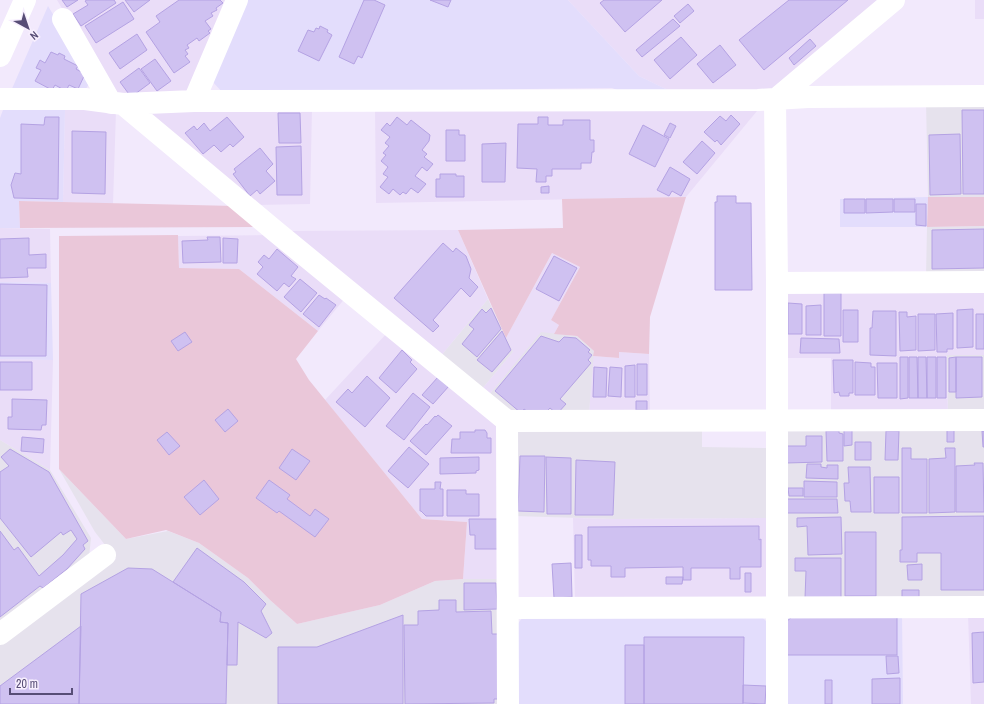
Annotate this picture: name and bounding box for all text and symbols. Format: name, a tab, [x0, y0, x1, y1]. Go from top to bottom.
north arrow	[8, 8, 48, 48]
text: N	[27, 28, 41, 43]
scale bar	[10, 670, 72, 696]
text: 20 m	[16, 676, 38, 692]

